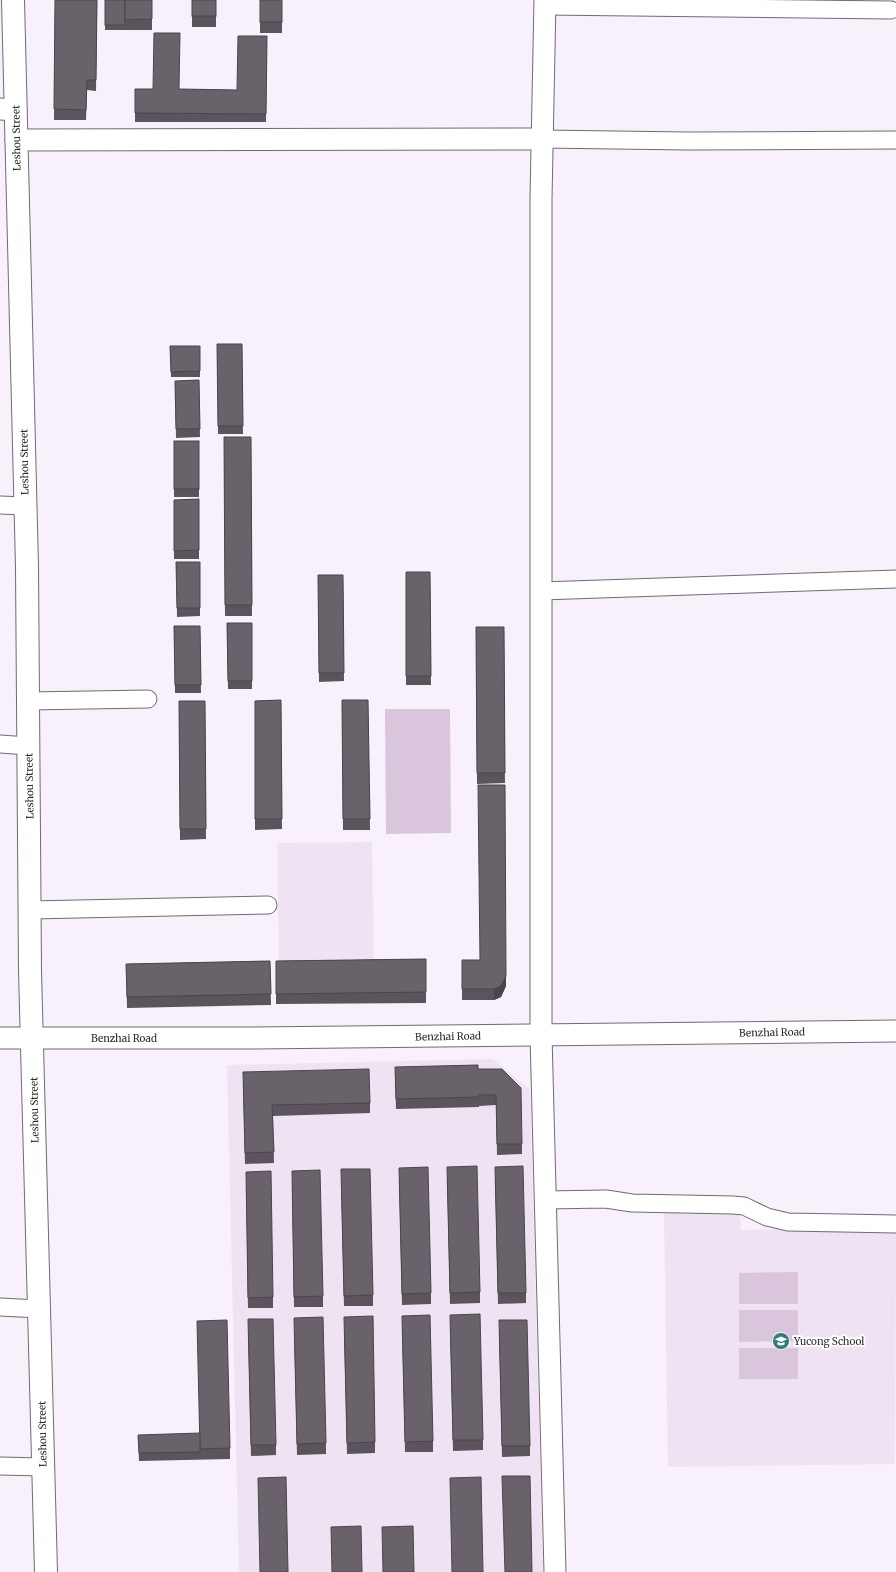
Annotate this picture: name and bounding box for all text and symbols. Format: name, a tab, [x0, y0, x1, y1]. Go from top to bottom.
street label: Leshou Street	[9, 105, 24, 171]
street label: Leshou Street	[17, 429, 32, 495]
street label: Leshou Street	[22, 753, 37, 819]
street label: Benzhai Road	[739, 1025, 805, 1040]
street label: Benzhai Road	[415, 1029, 481, 1044]
street label: Benzhai Road	[91, 1032, 157, 1045]
street label: Leshou Street	[27, 1077, 42, 1143]
school or university icon: Yucong School	[771, 1331, 791, 1351]
place label: Yucong School	[793, 1335, 864, 1348]
street label: Leshou Street	[35, 1401, 50, 1467]

